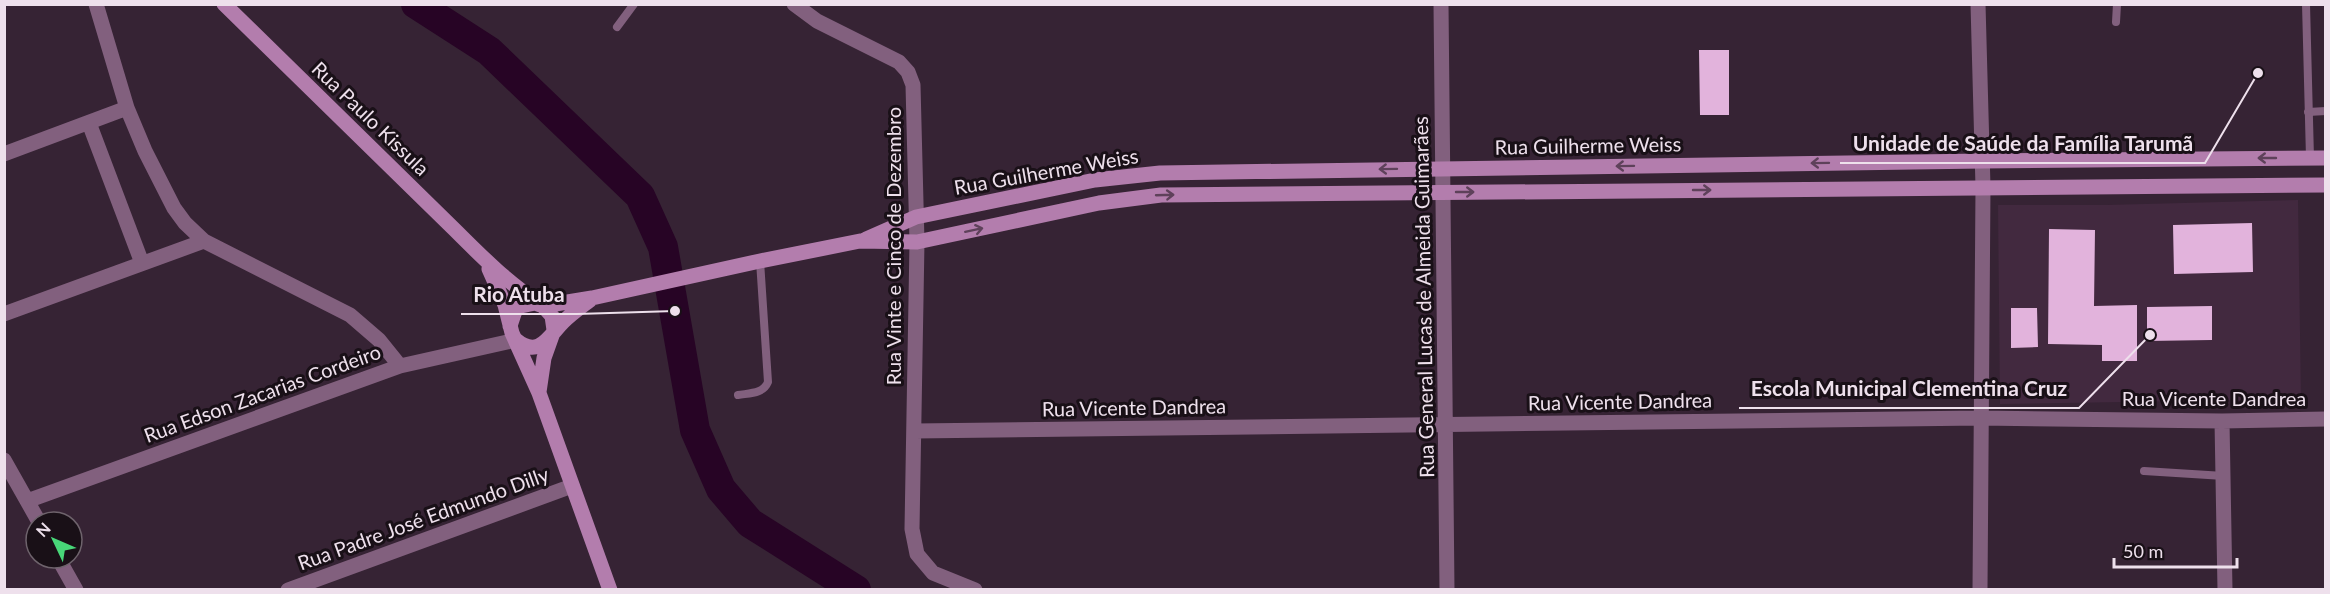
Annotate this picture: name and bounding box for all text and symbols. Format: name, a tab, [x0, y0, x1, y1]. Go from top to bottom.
street label: Rua Paulo Kissula	[307, 56, 435, 180]
street label: Rua Vinte e Cinco de Dezembro	[881, 107, 905, 385]
street label: Rua General Lucas de Almeida Guimarães	[1408, 116, 1438, 478]
callout: Unidade de Saúde da Família Tarumã	[1840, 124, 2205, 163]
text: Unidade de Saúde da Família Tarumã	[1853, 130, 2193, 155]
street label: Rua Guilherme Weiss	[1495, 131, 1681, 159]
street label: Rua Guilherme Weiss	[952, 143, 1140, 199]
one-way arrow	[2258, 152, 2278, 164]
one-way arrow	[1811, 157, 1831, 169]
one-way arrow	[1616, 160, 1636, 171]
one-way arrow	[1379, 163, 1399, 175]
one-way arrow	[1692, 184, 1712, 196]
one-way arrow	[1455, 186, 1475, 198]
one-way arrow	[1155, 189, 1175, 201]
one-way arrow	[964, 223, 983, 235]
callout: Rio Atuba	[461, 275, 577, 314]
text: Rio Atuba	[473, 281, 565, 306]
street label: Rua Edson Zacarias Cordeiro	[140, 339, 384, 447]
callout: Escola Municipal Clementina Cruz	[1739, 369, 2079, 408]
text: Escola Municipal Clementina Cruz	[1751, 375, 2067, 400]
street label: Rua Vicente Dandrea	[2122, 386, 2306, 410]
street label: Rua Vicente Dandrea	[1528, 387, 1712, 415]
street label: Rua Vicente Dandrea	[1042, 393, 1226, 421]
street label: Rua Padre José Edmundo Dilly	[294, 461, 552, 575]
north arrow	[24, 510, 84, 570]
text: N	[32, 518, 54, 540]
scale bar	[2114, 531, 2237, 569]
text: 50 m	[2123, 540, 2163, 562]

